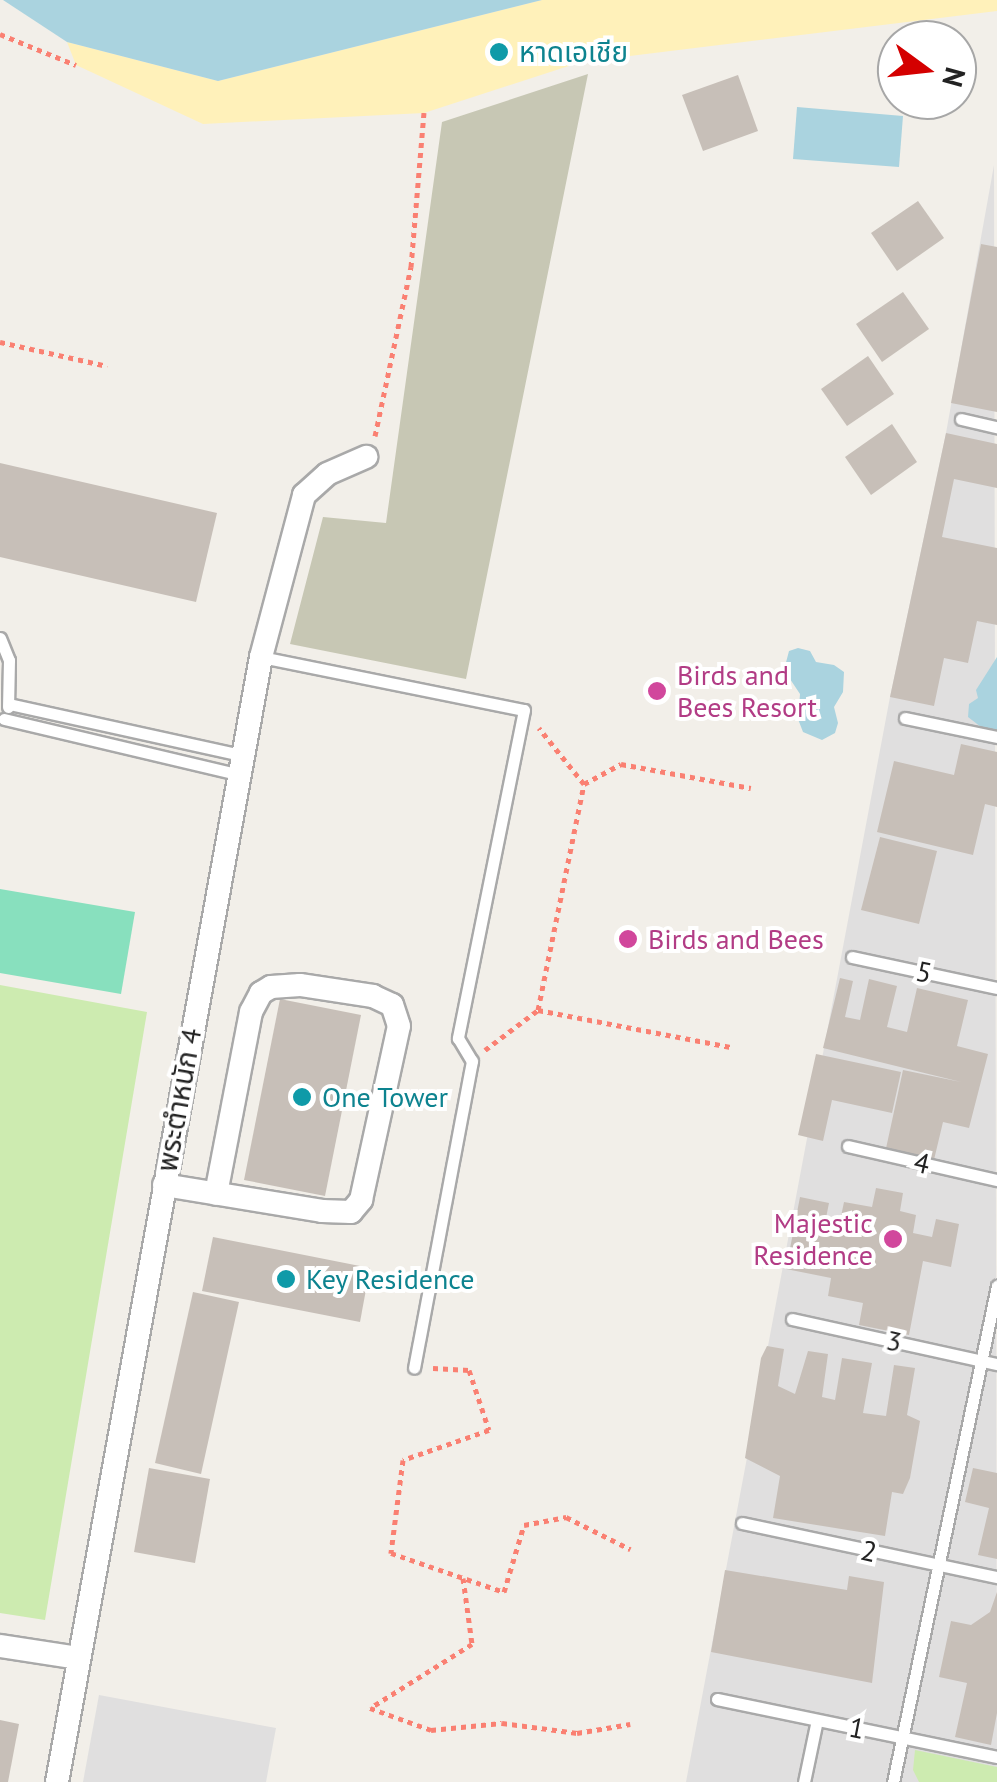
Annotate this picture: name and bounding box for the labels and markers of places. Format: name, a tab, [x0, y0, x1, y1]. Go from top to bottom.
place label: หาดเอเชีย	[519, 35, 628, 69]
marker: หาดเอเชีย	[488, 41, 510, 63]
place label: Birds and Bees Resort	[677, 658, 817, 724]
marker: Birds and Bees Resort	[646, 680, 668, 702]
place label: Birds and Bees	[648, 922, 824, 956]
marker: Birds and Bees	[617, 928, 639, 950]
place label: One Tower	[322, 1080, 449, 1114]
marker: One Tower	[291, 1086, 313, 1108]
place label: Majestic Residence	[753, 1206, 873, 1272]
marker: Majestic Residence	[882, 1228, 904, 1250]
place label: Key Residence	[306, 1262, 476, 1296]
marker: Key Residence	[275, 1268, 297, 1290]

